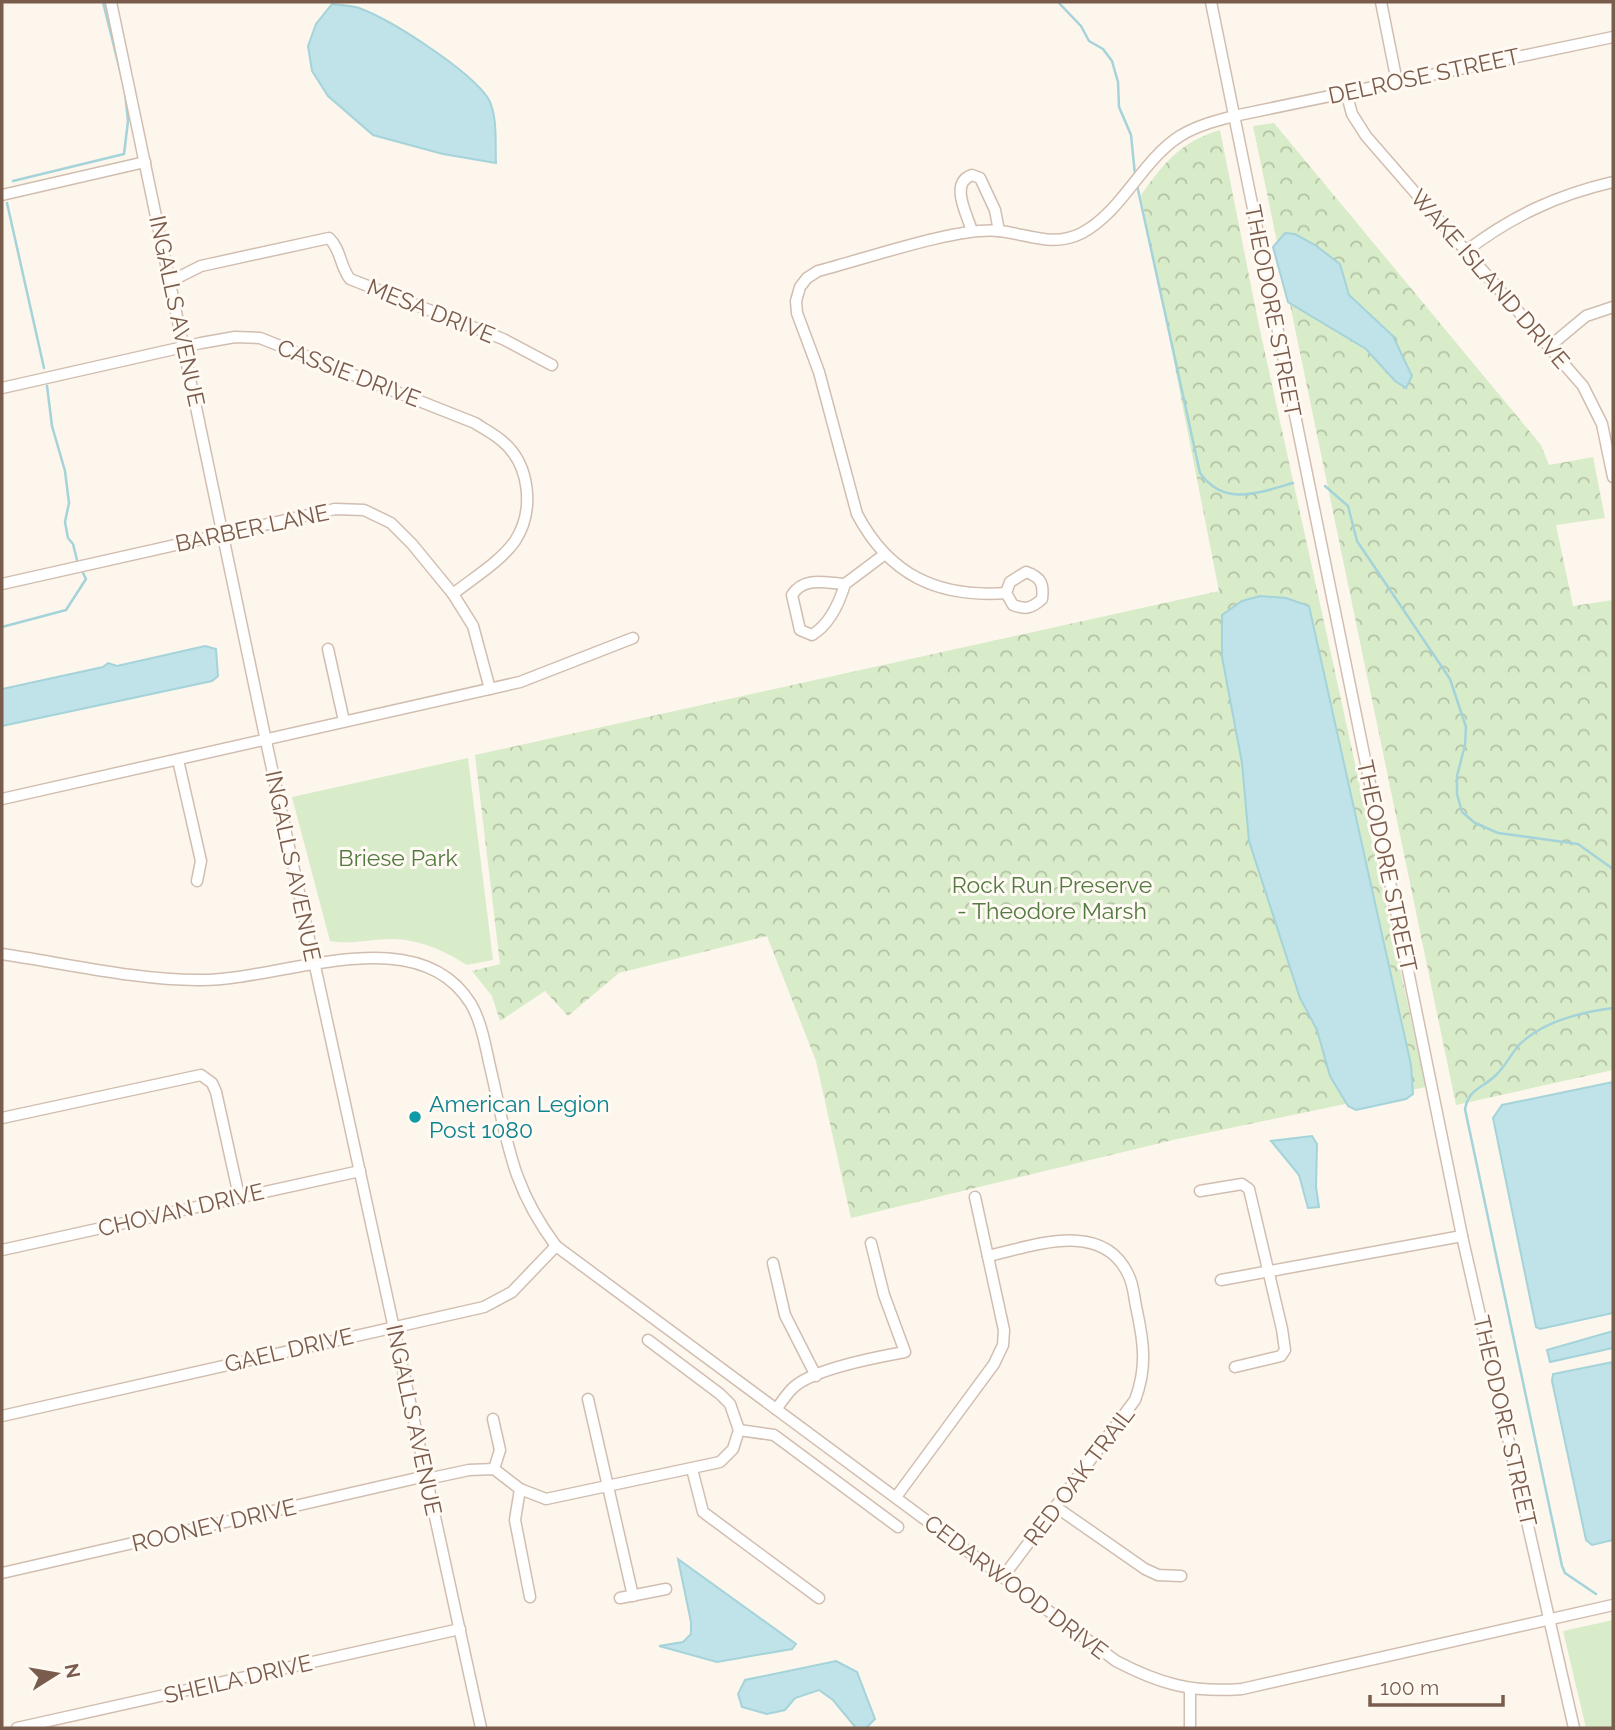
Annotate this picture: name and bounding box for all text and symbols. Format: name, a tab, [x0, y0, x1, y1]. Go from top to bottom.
street label: DELROSE STREET	[1326, 42, 1522, 109]
street label: WAKE ISLAND DRIVE	[1405, 184, 1575, 374]
street label: THEODORE STREET	[1240, 203, 1307, 419]
street label: INGALLS AVENUE	[144, 213, 211, 409]
street label: MESA DRIVE	[363, 273, 499, 348]
street label: CASSIE DRIVE	[274, 333, 425, 412]
street label: BARBER LANE	[173, 498, 331, 557]
street label: THEODORE STREET	[1352, 758, 1423, 974]
street label: INGALLS AVENUE	[260, 768, 327, 964]
park label: Briese Park	[338, 844, 458, 871]
park label: Rock Run Preserve - Theodore Marsh	[952, 871, 1152, 924]
place label: American Legion Post 1080	[429, 1090, 610, 1143]
marker: American Legion Post 1080	[407, 1109, 423, 1125]
street label: CHOVAN DRIVE	[95, 1177, 267, 1242]
street label: THEODORE STREET	[1468, 1313, 1543, 1529]
street label: GAEL DRIVE	[222, 1322, 356, 1377]
street label: INGALLS AVENUE	[381, 1322, 448, 1518]
street label: RED OAK TRAIL	[1018, 1400, 1140, 1550]
street label: ROONEY DRIVE	[129, 1492, 299, 1557]
street label: CEDARWOOD DRIVE	[919, 1509, 1113, 1664]
north arrow	[21, 1639, 91, 1709]
street label: SHEILA DRIVE	[161, 1648, 315, 1709]
text: N	[61, 1662, 85, 1680]
scale bar	[1370, 1664, 1503, 1708]
text: 100 m	[1380, 1675, 1439, 1700]

